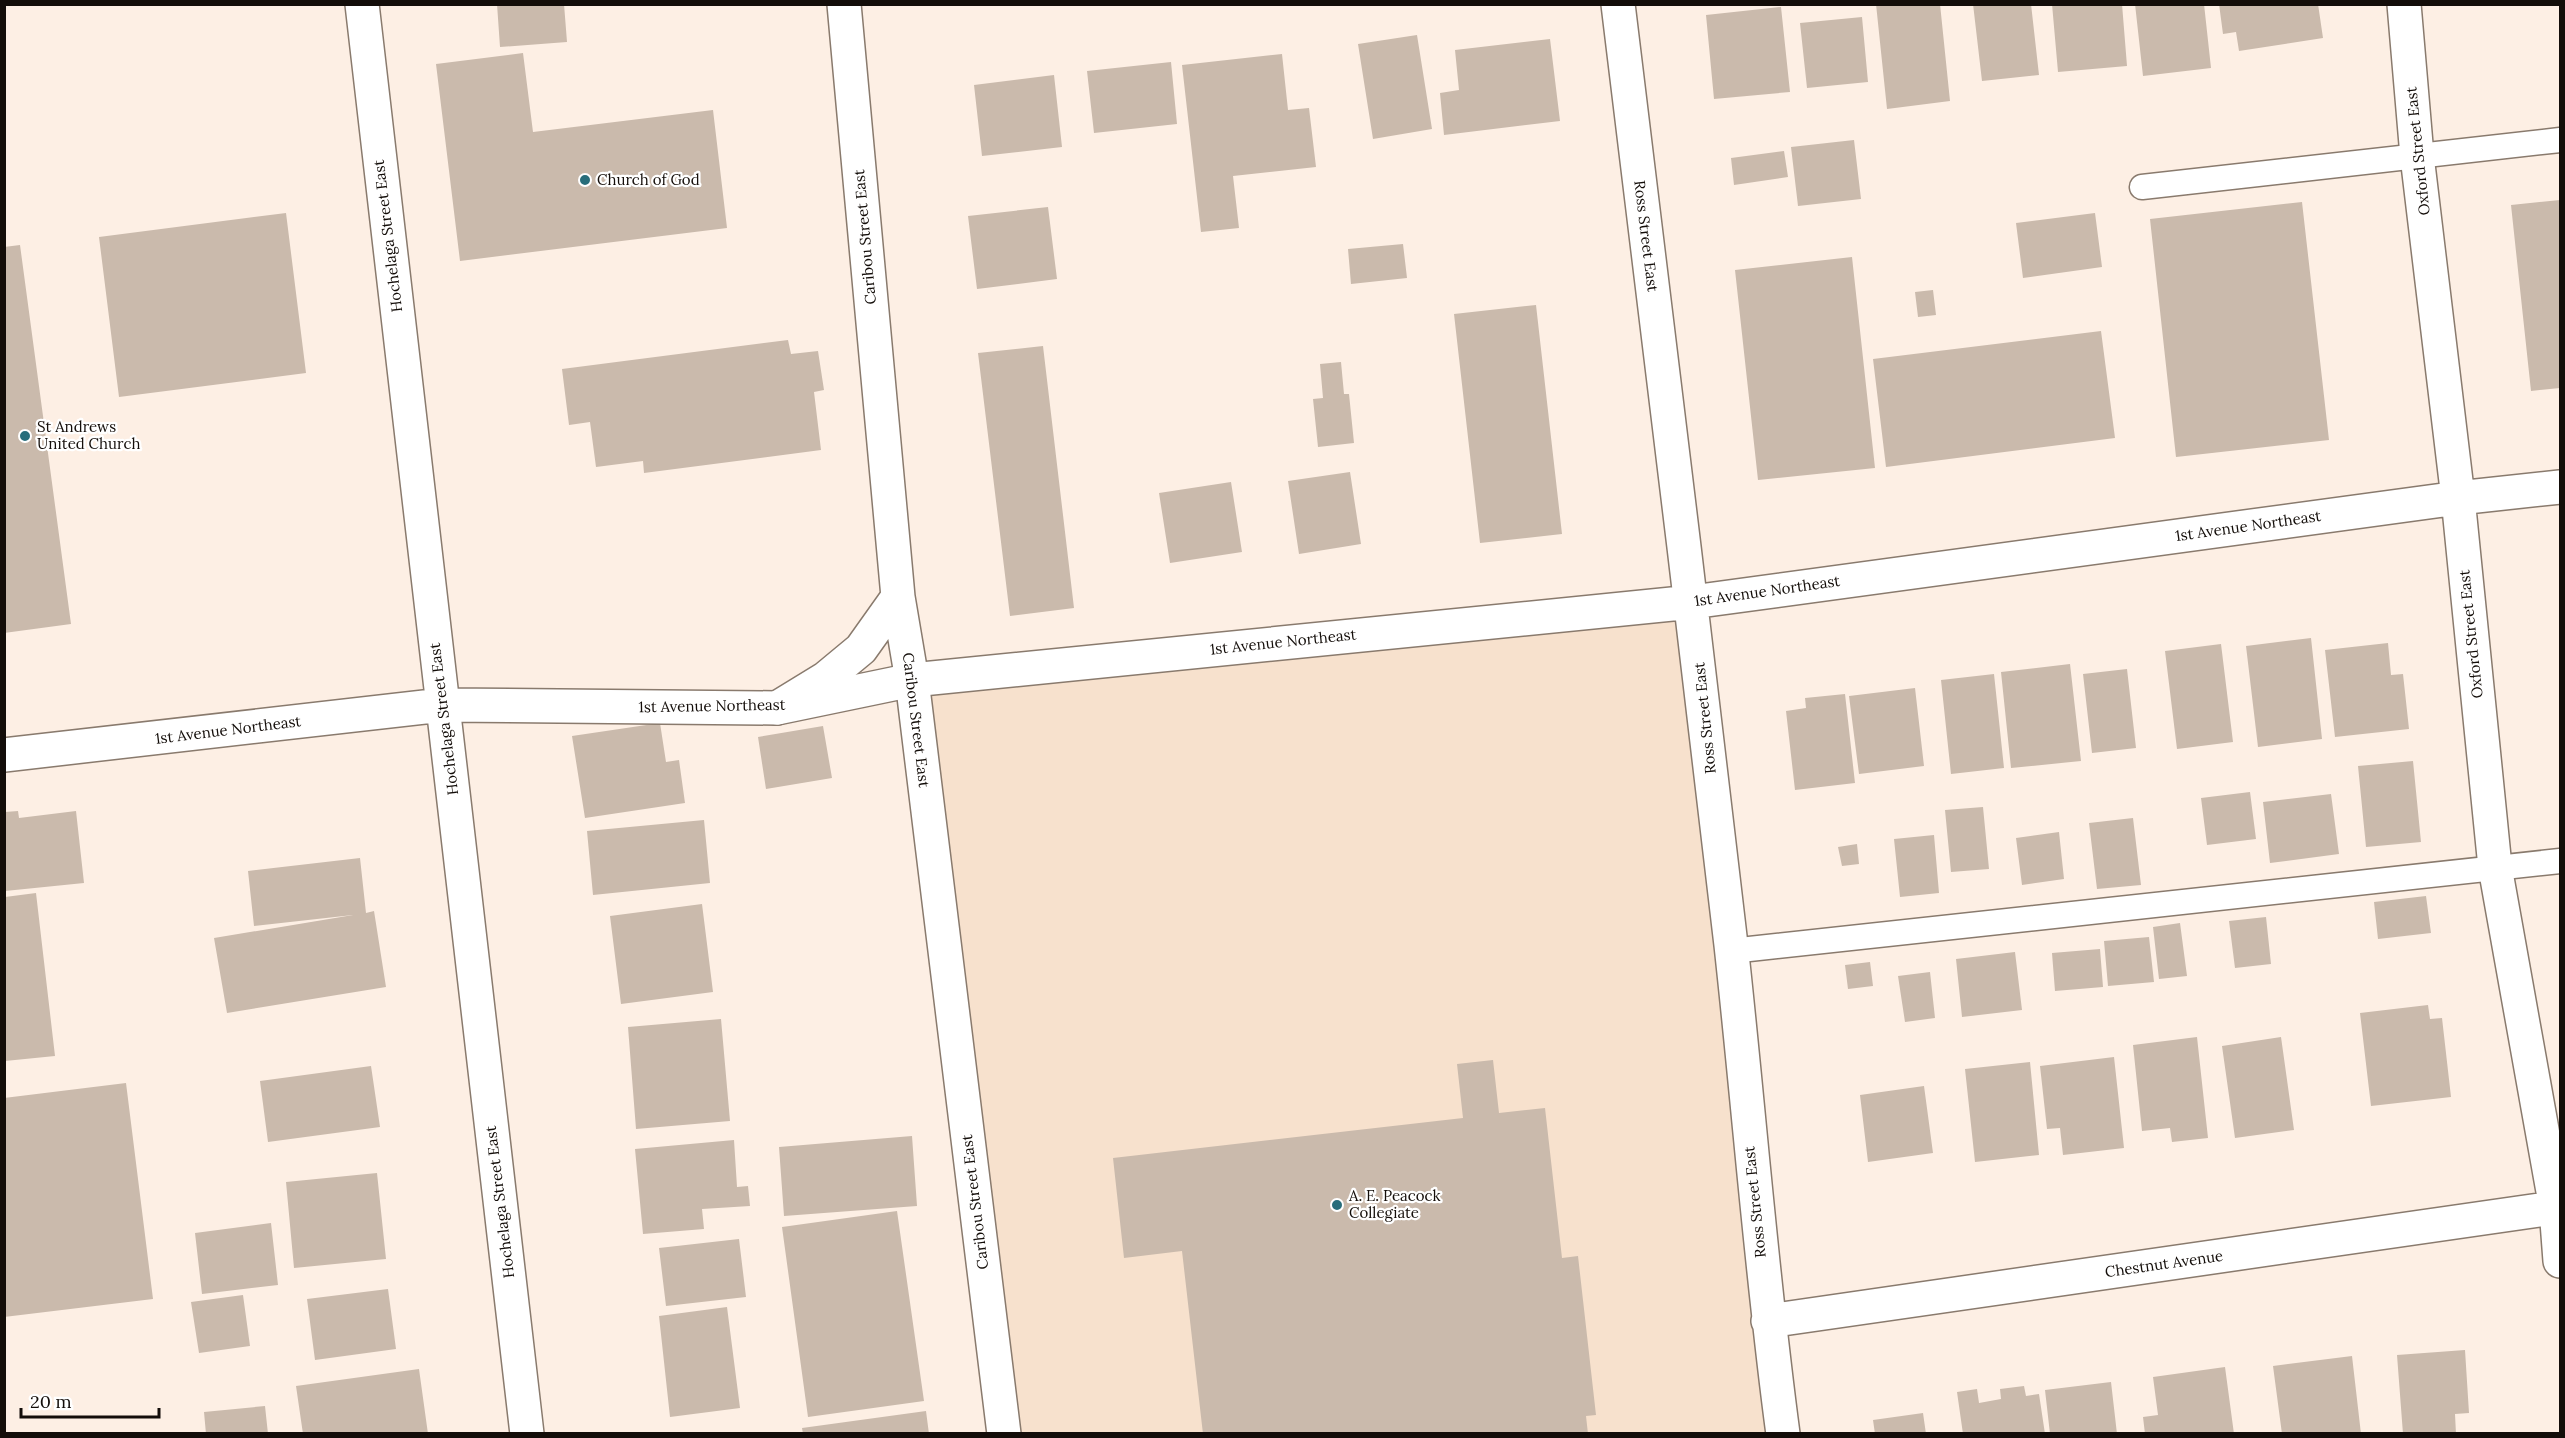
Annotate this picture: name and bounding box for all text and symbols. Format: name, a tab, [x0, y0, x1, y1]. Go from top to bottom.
street label: Oxford Street East	[2401, 86, 2434, 216]
street label: Hochelaga Street East	[369, 159, 406, 313]
street label: Caribou Street East	[849, 168, 880, 305]
place label: Church of God	[597, 170, 700, 189]
marker: Church of God	[578, 173, 592, 187]
street label: Ross Street East	[1630, 179, 1663, 293]
place label: St Andrews United Church	[37, 417, 140, 453]
marker: St Andrews United Church	[18, 429, 32, 443]
street label: 1st Avenue Northeast	[2174, 506, 2322, 545]
street label: Oxford Street East	[2454, 569, 2487, 699]
street label: 1st Avenue Northeast	[1693, 571, 1841, 610]
street label: 1st Avenue Northeast	[1209, 624, 1357, 659]
street label: Hochelaga Street East	[425, 642, 462, 796]
street label: Caribou Street East	[899, 651, 934, 789]
street label: Ross Street East	[1689, 661, 1720, 775]
street label: 1st Avenue Northeast	[638, 695, 786, 716]
street label: 1st Avenue Northeast	[154, 711, 302, 748]
street label: Hochelaga Street East	[481, 1125, 518, 1279]
street label: Caribou Street East	[957, 1133, 992, 1271]
street label: Ross Street East	[1739, 1145, 1770, 1259]
place label: A. E. Peacock Collegiate	[1348, 1186, 1441, 1222]
marker: A. E. Peacock Collegiate	[1330, 1198, 1344, 1212]
street label: Chestnut Avenue	[2104, 1246, 2224, 1281]
scale bar	[21, 1381, 159, 1419]
text: 20 m	[30, 1390, 72, 1413]

